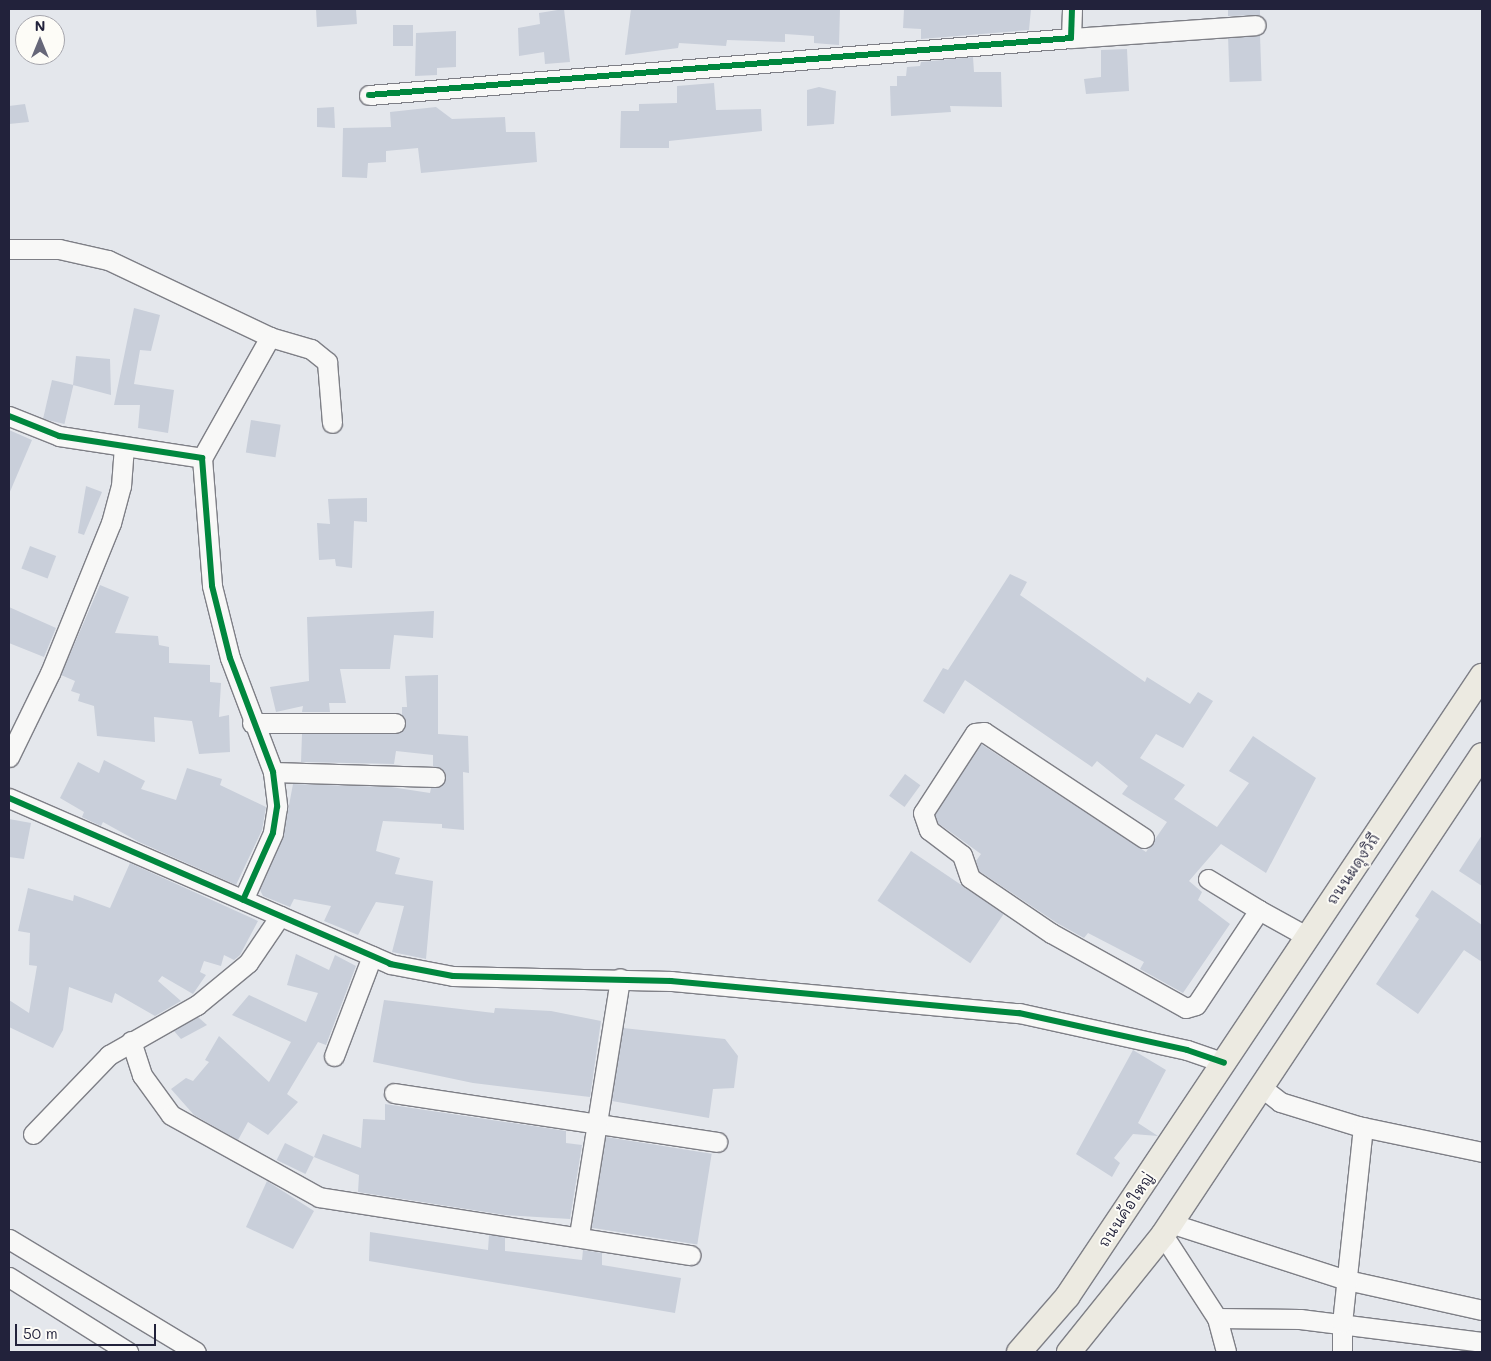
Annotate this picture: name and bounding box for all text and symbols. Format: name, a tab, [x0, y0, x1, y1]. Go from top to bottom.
north arrow	[15, 15, 65, 65]
text: N	[35, 16, 45, 35]
street label: ถนนผดุงวิถี	[1323, 830, 1383, 908]
street label: ถนนค้อใหญ่	[1094, 1169, 1158, 1251]
scale bar	[18, 1314, 159, 1346]
text: 50 m	[23, 1323, 58, 1343]

